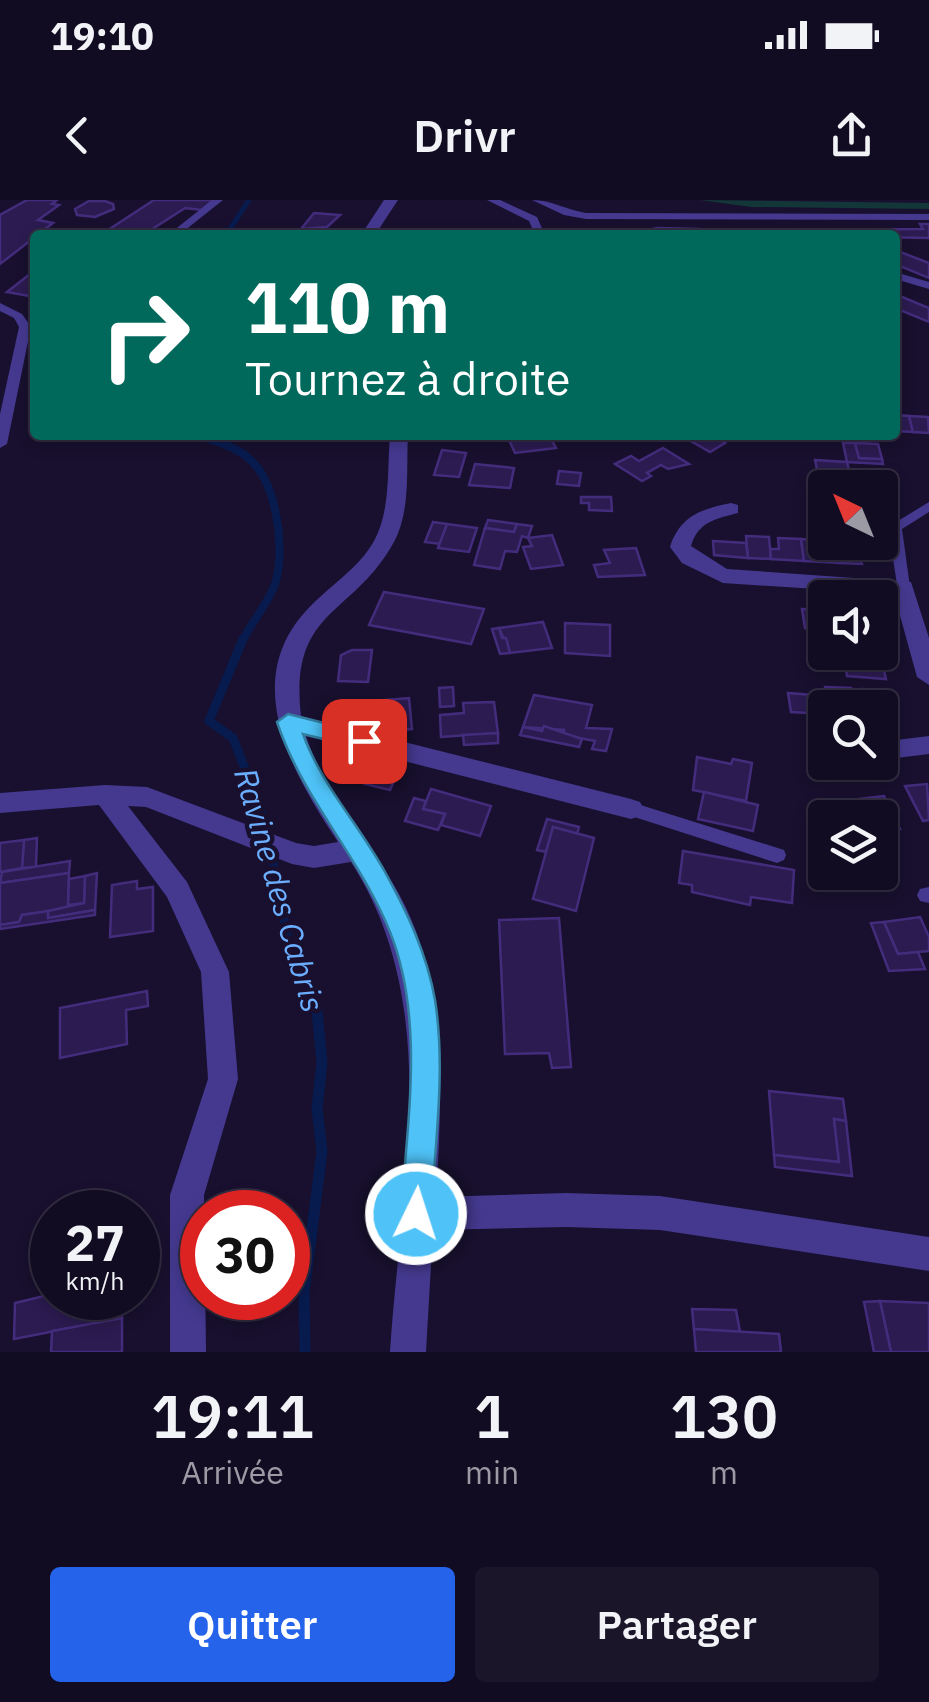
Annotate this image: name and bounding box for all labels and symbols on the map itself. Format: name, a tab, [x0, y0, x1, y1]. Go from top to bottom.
north arrow	[808, 470, 898, 560]
pin	[322, 699, 407, 784]
water label: Ravine des Cabris	[225, 763, 335, 1017]
position arrow	[364, 1162, 468, 1266]
speed limit sign: 30	[180, 1190, 310, 1320]

